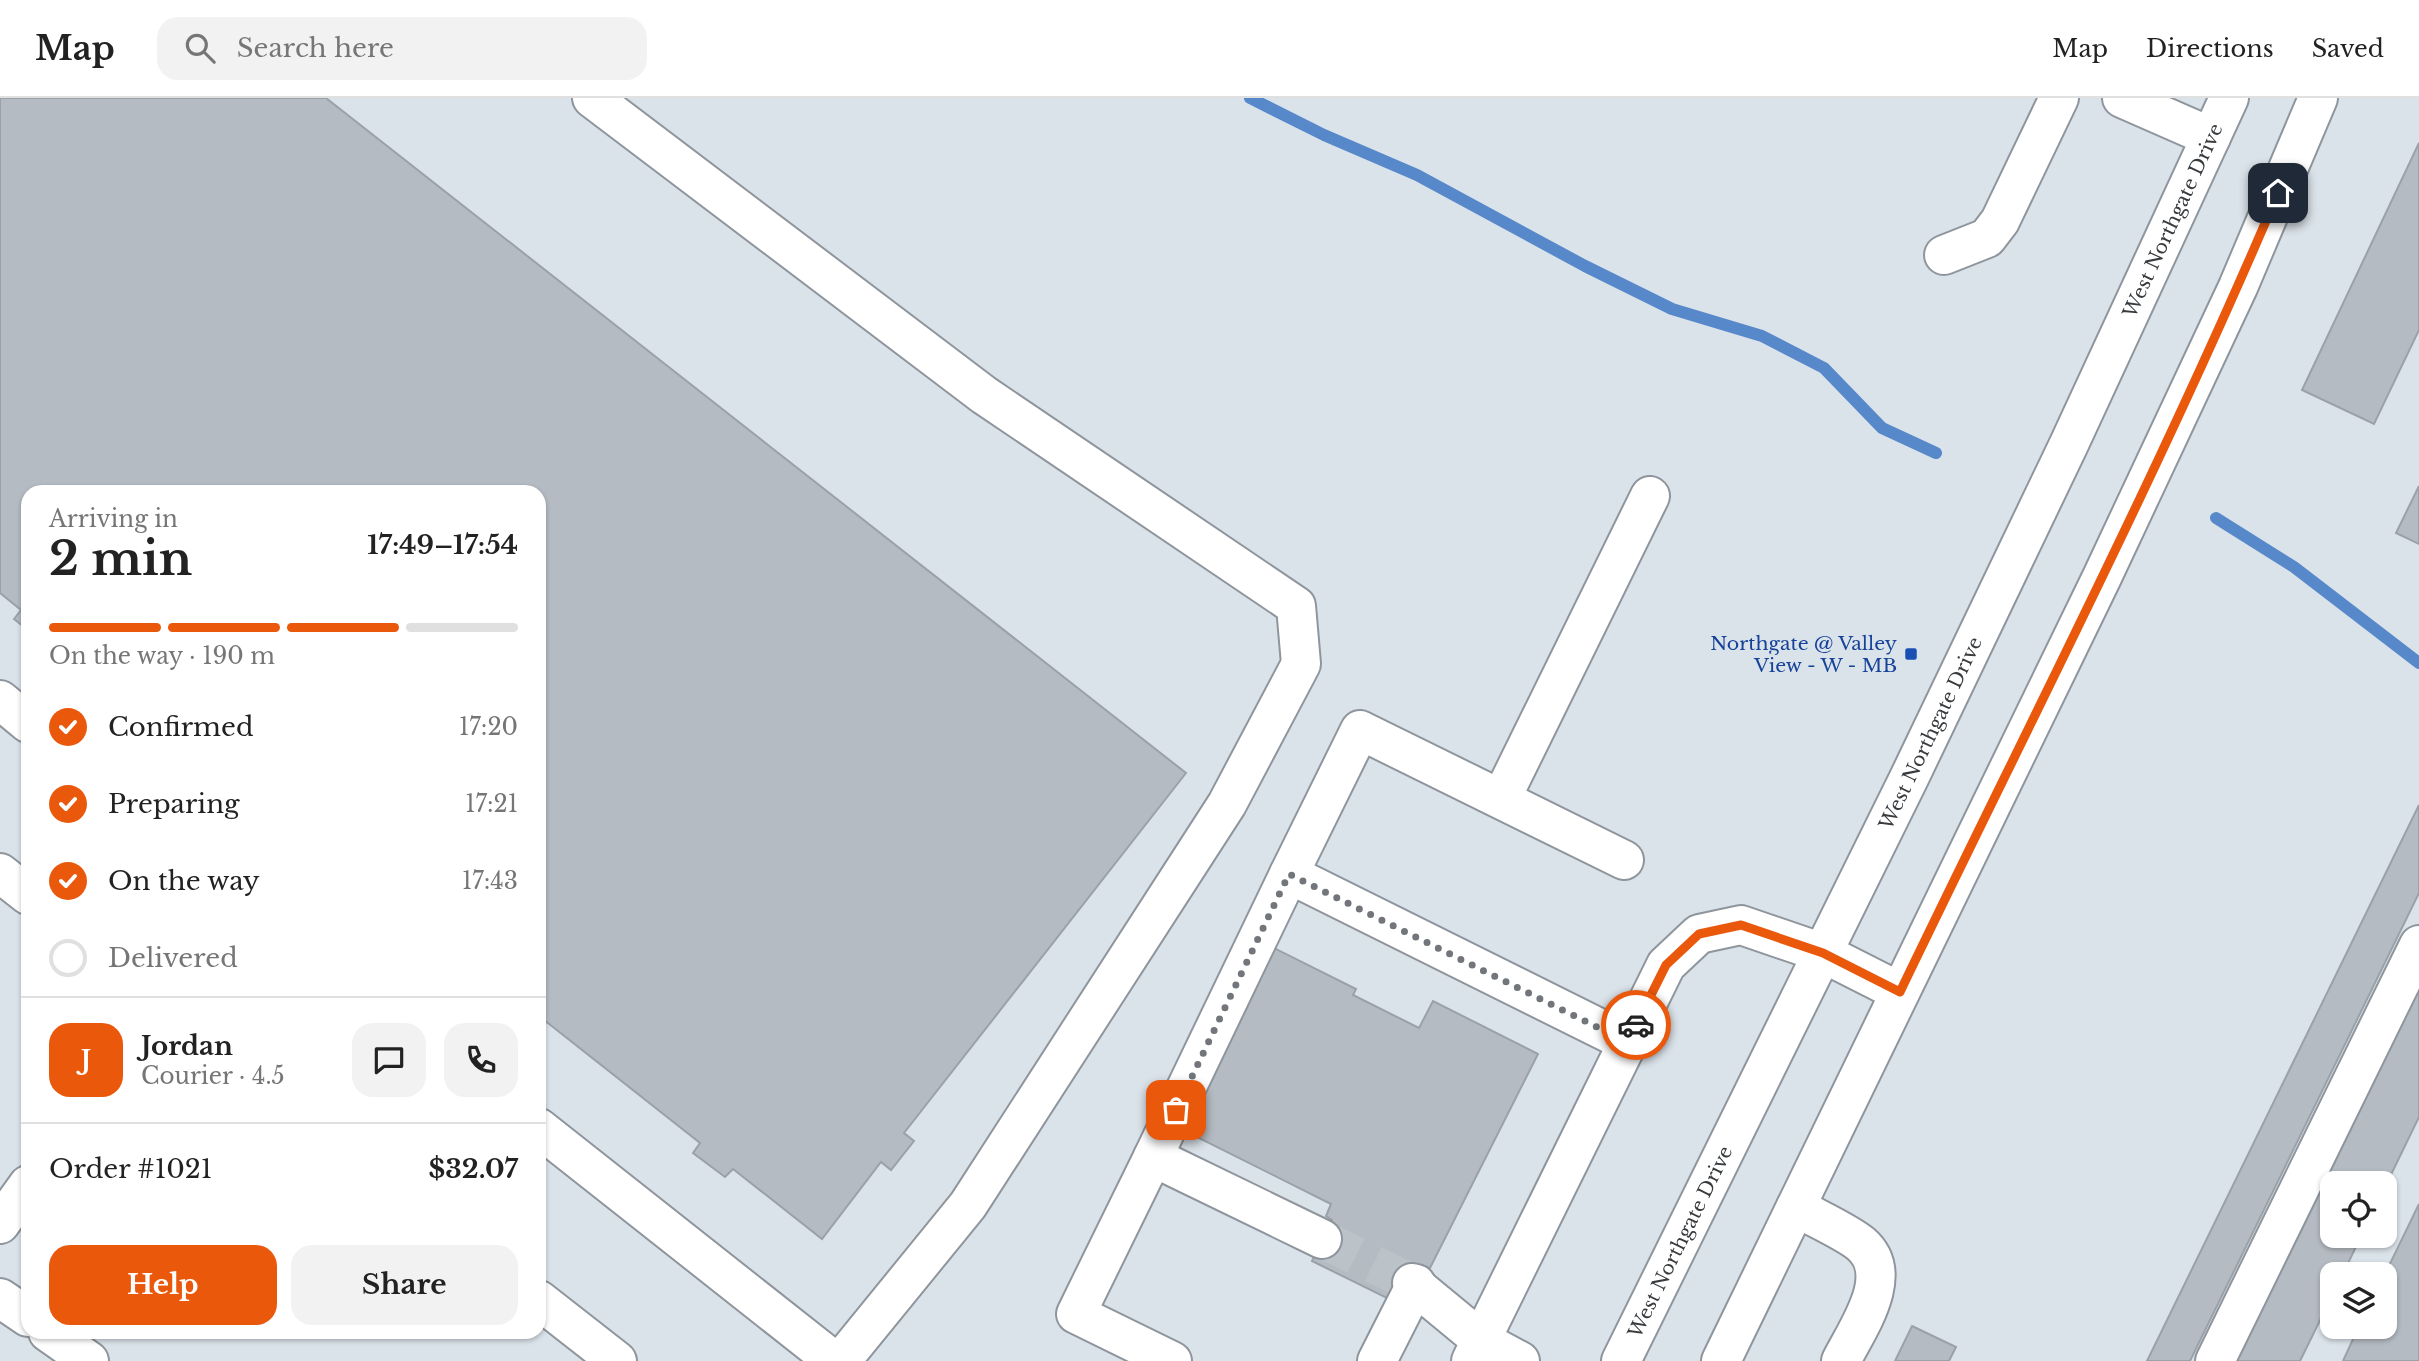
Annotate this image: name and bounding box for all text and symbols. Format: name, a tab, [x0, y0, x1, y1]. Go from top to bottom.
search box	[157, 17, 647, 80]
text: Map	[35, 28, 115, 69]
icon: search	[181, 29, 219, 67]
text: Search here	[237, 32, 394, 64]
text: Map	[2052, 34, 2108, 63]
text: Directions	[2146, 34, 2274, 63]
text: Saved	[2312, 34, 2384, 63]
street label: West Northgate Drive	[2118, 120, 2228, 322]
pin	[2248, 163, 2308, 223]
icon: home	[2259, 174, 2297, 212]
text: Arriving in	[49, 505, 178, 533]
text: 17:49–17:54	[367, 529, 518, 561]
text: 2 min	[49, 530, 192, 587]
place label: Northgate @ Valley View - W - MB	[1710, 632, 1897, 677]
street label: West Northgate Drive	[1874, 633, 1987, 834]
text: On the way · 190 m	[49, 642, 275, 670]
marker: Northgate @ Valley View - W - MB	[1903, 646, 1919, 662]
icon: check	[49, 708, 87, 746]
text: Confirmed	[108, 711, 253, 743]
text: 17:20	[459, 713, 518, 741]
icon: check	[49, 785, 87, 823]
text: Preparing	[108, 788, 240, 820]
text: 17:21	[465, 790, 518, 818]
icon: check	[49, 862, 87, 900]
text: On the way	[108, 865, 260, 897]
text: 17:43	[462, 867, 518, 895]
text: Delivered	[108, 942, 238, 974]
courier	[1601, 990, 1671, 1060]
icon: car	[1617, 1006, 1655, 1044]
button: chat	[352, 1023, 426, 1097]
button: phone	[444, 1023, 518, 1097]
text: Jordan	[141, 1030, 233, 1062]
text: J	[81, 1044, 91, 1076]
text: Courier · 4.5	[141, 1062, 285, 1090]
pin	[1146, 1080, 1206, 1140]
icon: bag	[1157, 1091, 1195, 1129]
street label: West Northgate Drive	[1623, 1142, 1737, 1343]
text: Order #1021	[49, 1153, 212, 1185]
text: $32.07	[428, 1153, 518, 1185]
map controls	[2320, 1171, 2397, 1339]
button: locate	[2320, 1171, 2397, 1248]
button: Help	[49, 1245, 277, 1325]
button: Share	[291, 1245, 518, 1325]
button: layers	[2320, 1262, 2397, 1339]

